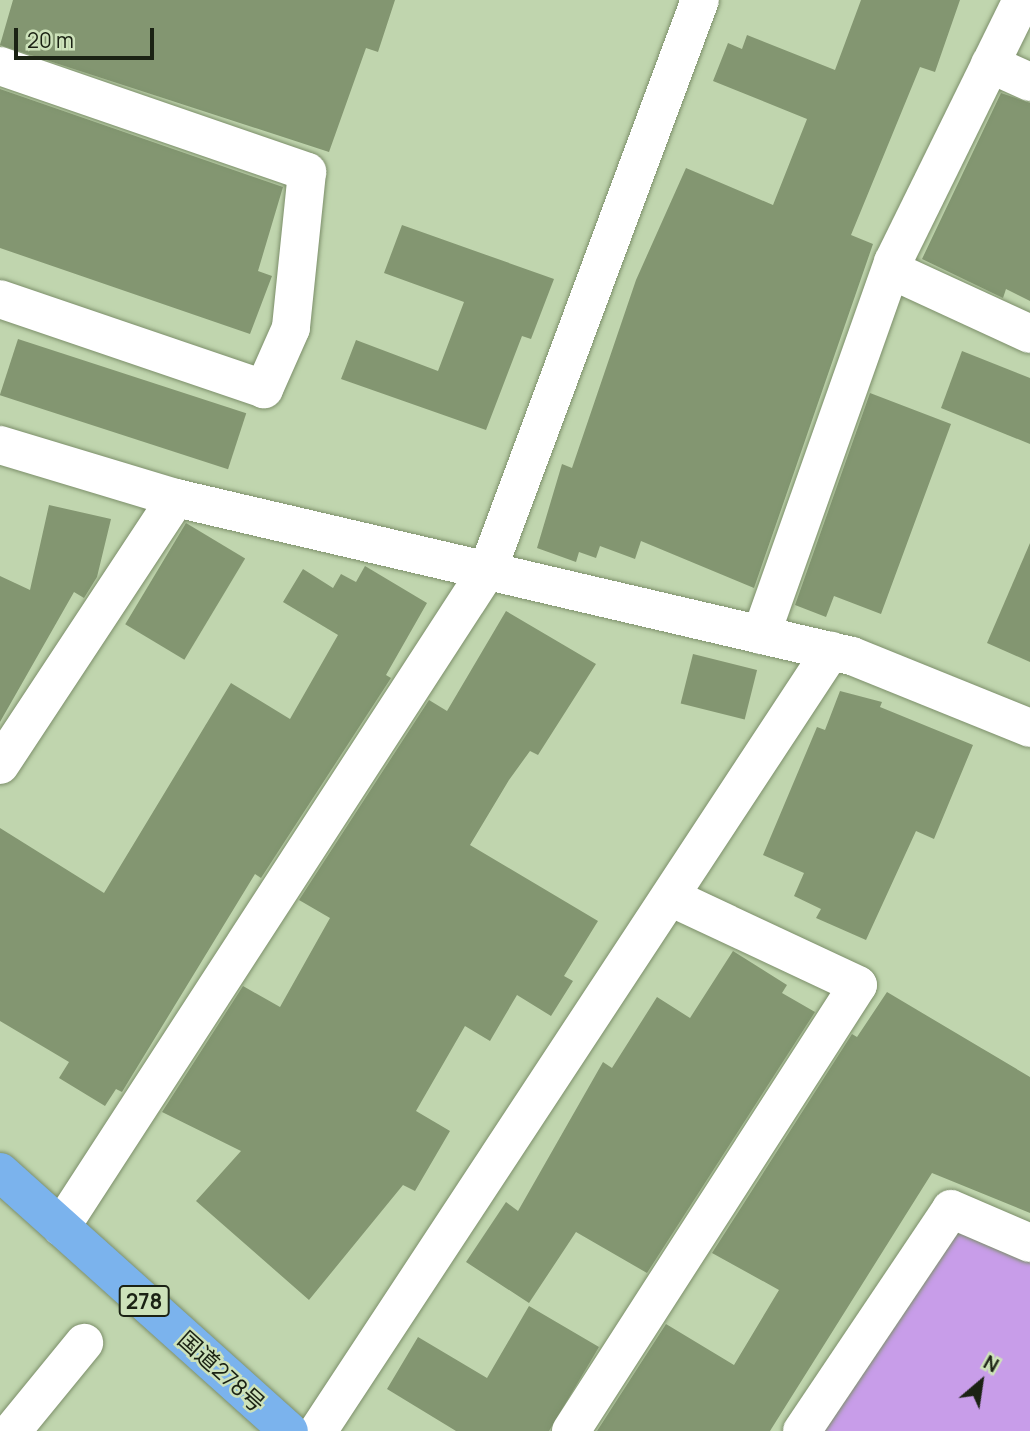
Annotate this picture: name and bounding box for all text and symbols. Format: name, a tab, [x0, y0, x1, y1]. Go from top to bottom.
scale bar	[18, 14, 158, 58]
text: 20 m	[27, 26, 74, 54]
road number: 278	[118, 1284, 170, 1318]
street label: 国道278号	[173, 1325, 271, 1417]
north arrow	[946, 1347, 1016, 1417]
text: N	[979, 1349, 1003, 1378]

